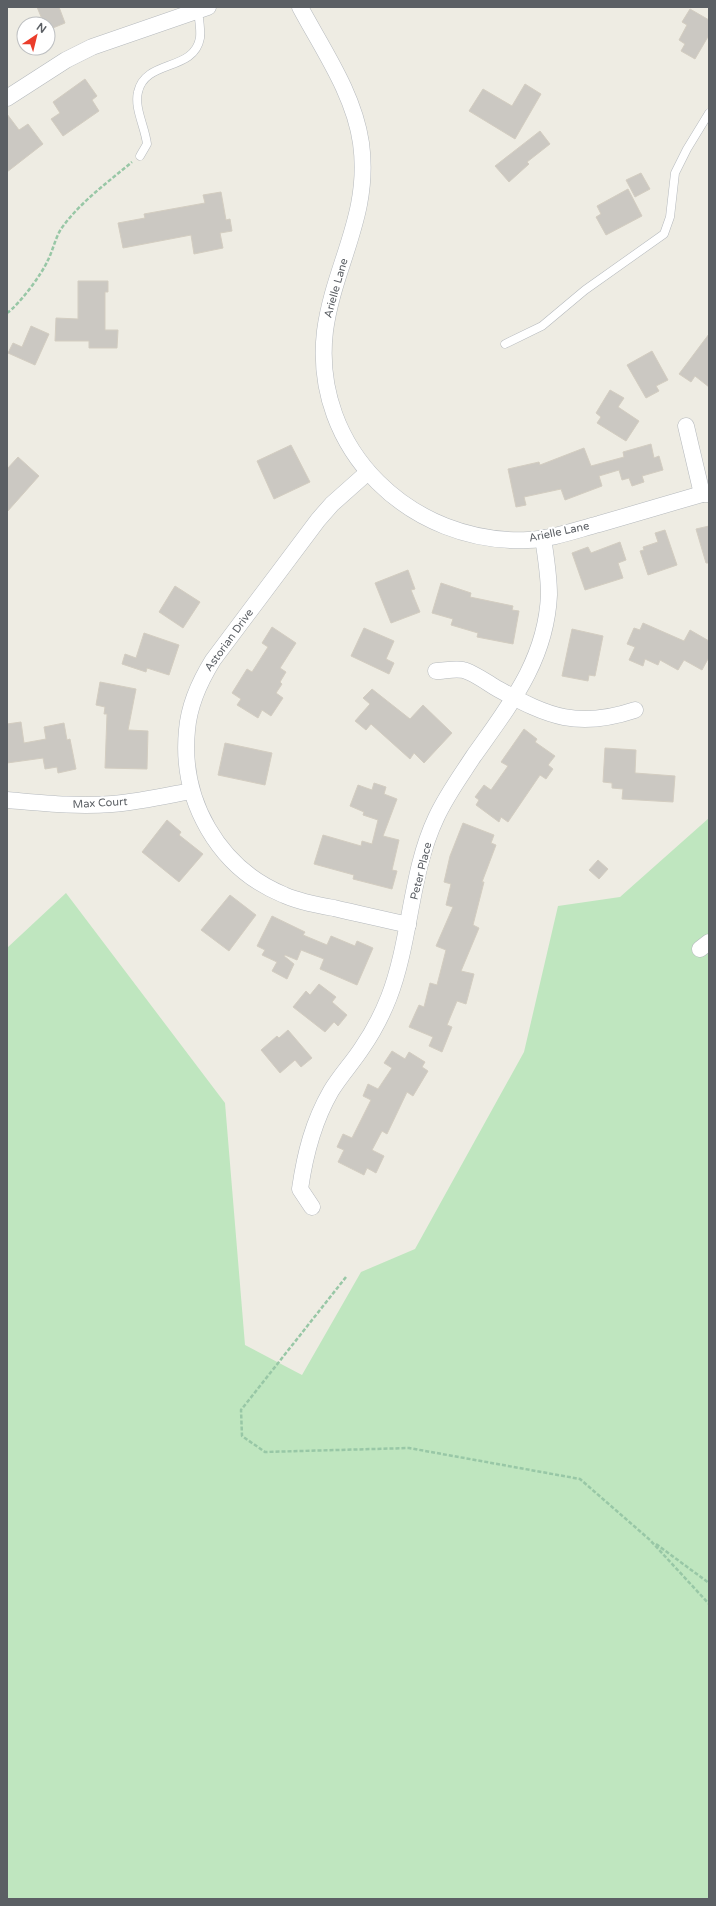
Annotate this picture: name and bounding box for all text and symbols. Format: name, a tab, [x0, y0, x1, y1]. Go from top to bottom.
north arrow	[16, 16, 56, 56]
text: N	[34, 20, 49, 36]
street label: Arielle Lane	[321, 257, 351, 319]
street label: Arielle Lane	[528, 519, 590, 545]
street label: Astorian Drive	[202, 606, 256, 674]
street label: Max Court	[72, 795, 128, 811]
street label: Peter Place	[408, 841, 434, 901]

